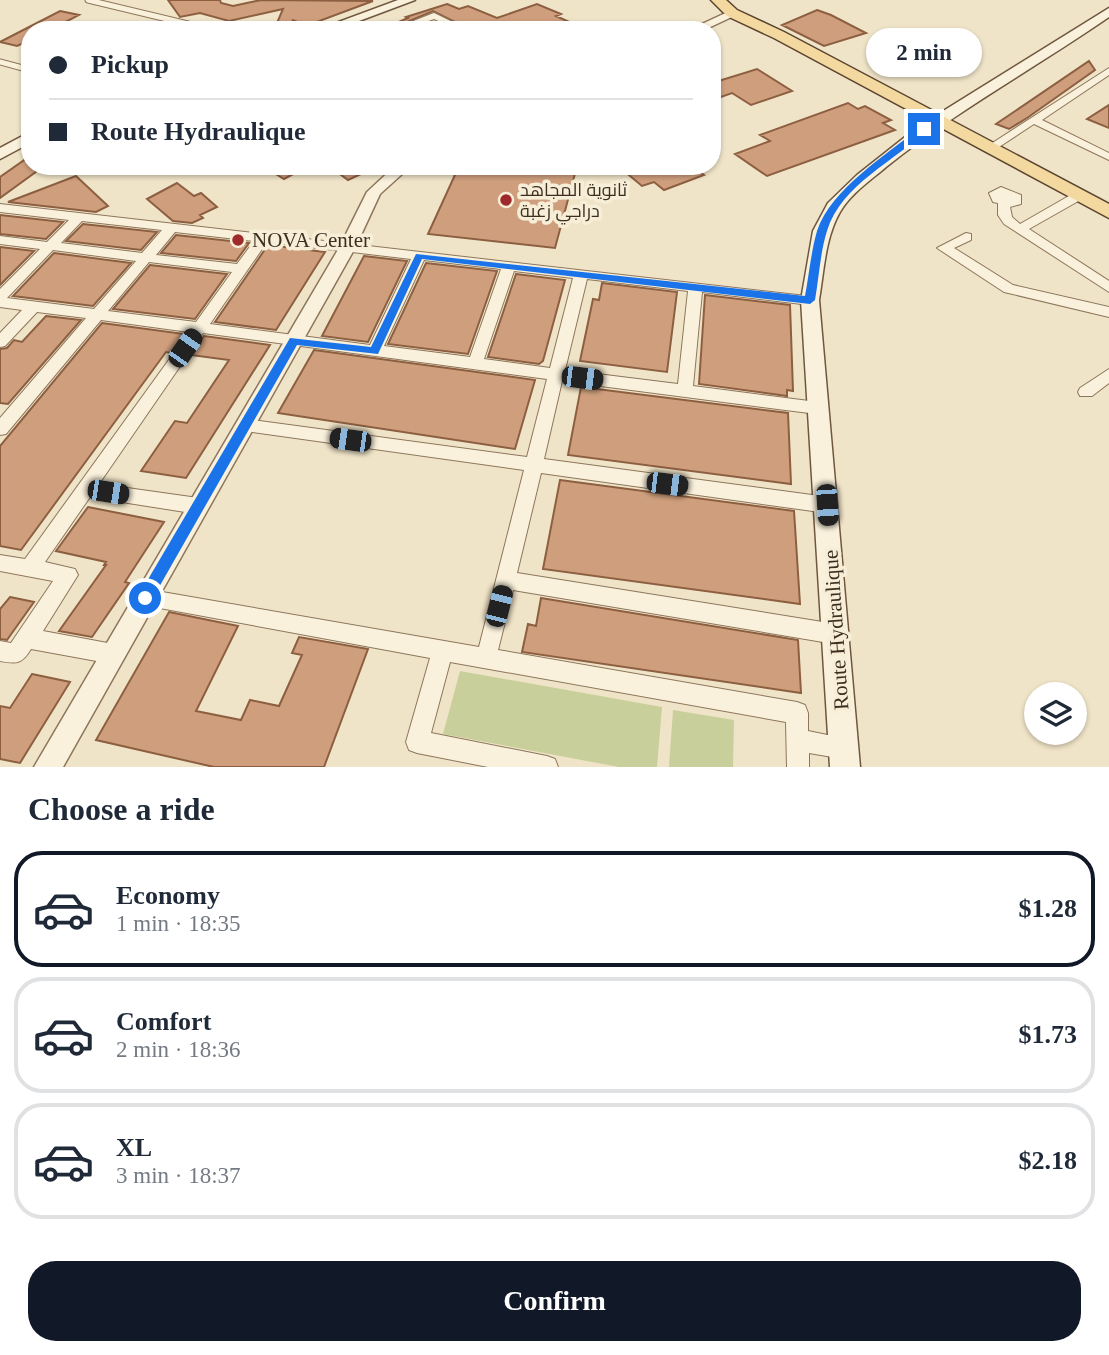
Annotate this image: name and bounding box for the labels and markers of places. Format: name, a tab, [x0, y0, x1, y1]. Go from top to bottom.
place label: ثانوية المجاهد دراجي زغبة	[520, 180, 627, 225]
marker: ثانوية المجاهد دراجي زغبة	[498, 192, 514, 208]
place label: NOVA Center	[252, 228, 370, 252]
marker: NOVA Center	[230, 232, 246, 248]

